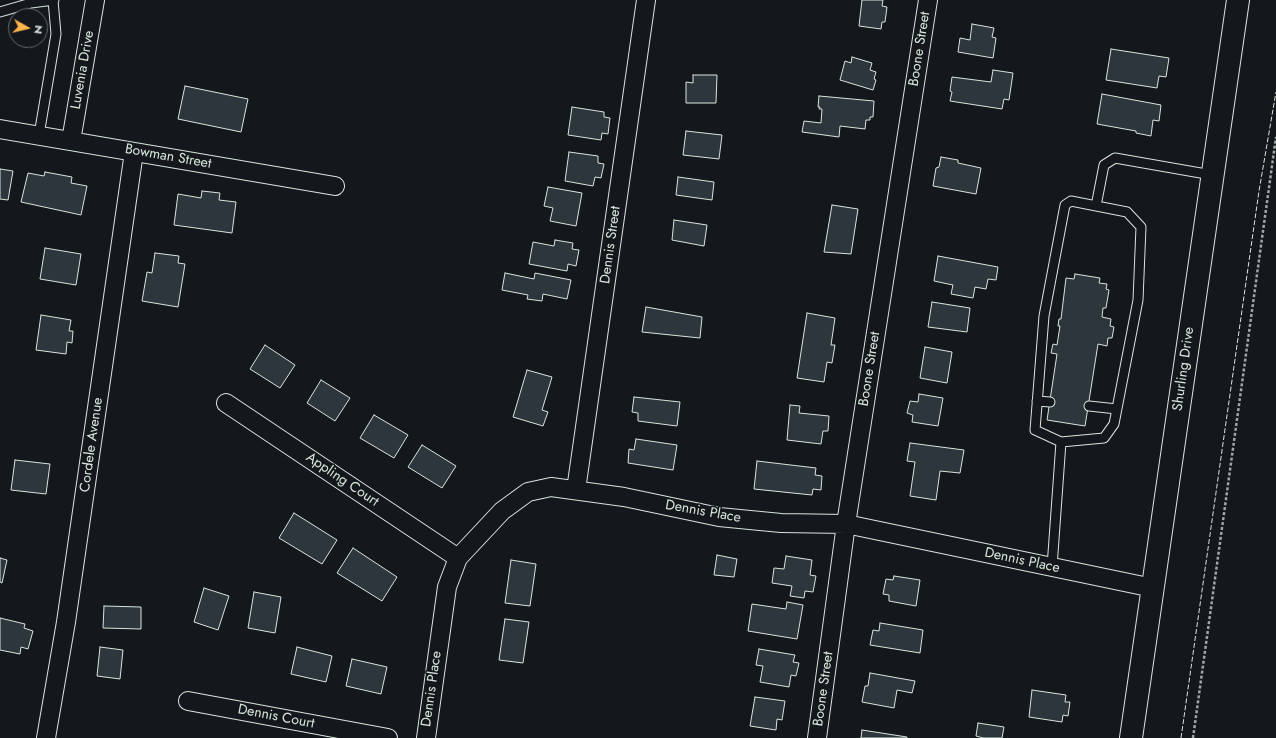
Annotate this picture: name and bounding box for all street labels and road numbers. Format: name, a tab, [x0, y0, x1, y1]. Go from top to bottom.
street label: Boone Street	[906, 11, 934, 87]
street label: Luvenia Drive	[68, 29, 98, 111]
street label: Bowman Street	[124, 141, 212, 173]
street label: Dennis Street	[597, 205, 625, 285]
street label: Shurling Drive	[1170, 326, 1198, 412]
street label: Boone Street	[856, 331, 884, 407]
street label: Cordele Avenue	[77, 397, 107, 493]
street label: Appling Court	[302, 449, 382, 511]
street label: Dennis Place	[664, 497, 742, 527]
street label: Dennis Place	[983, 545, 1061, 577]
street label: Dennis Place	[418, 650, 446, 728]
street label: Boone Street	[810, 651, 838, 727]
street label: Dennis Court	[236, 701, 316, 733]

